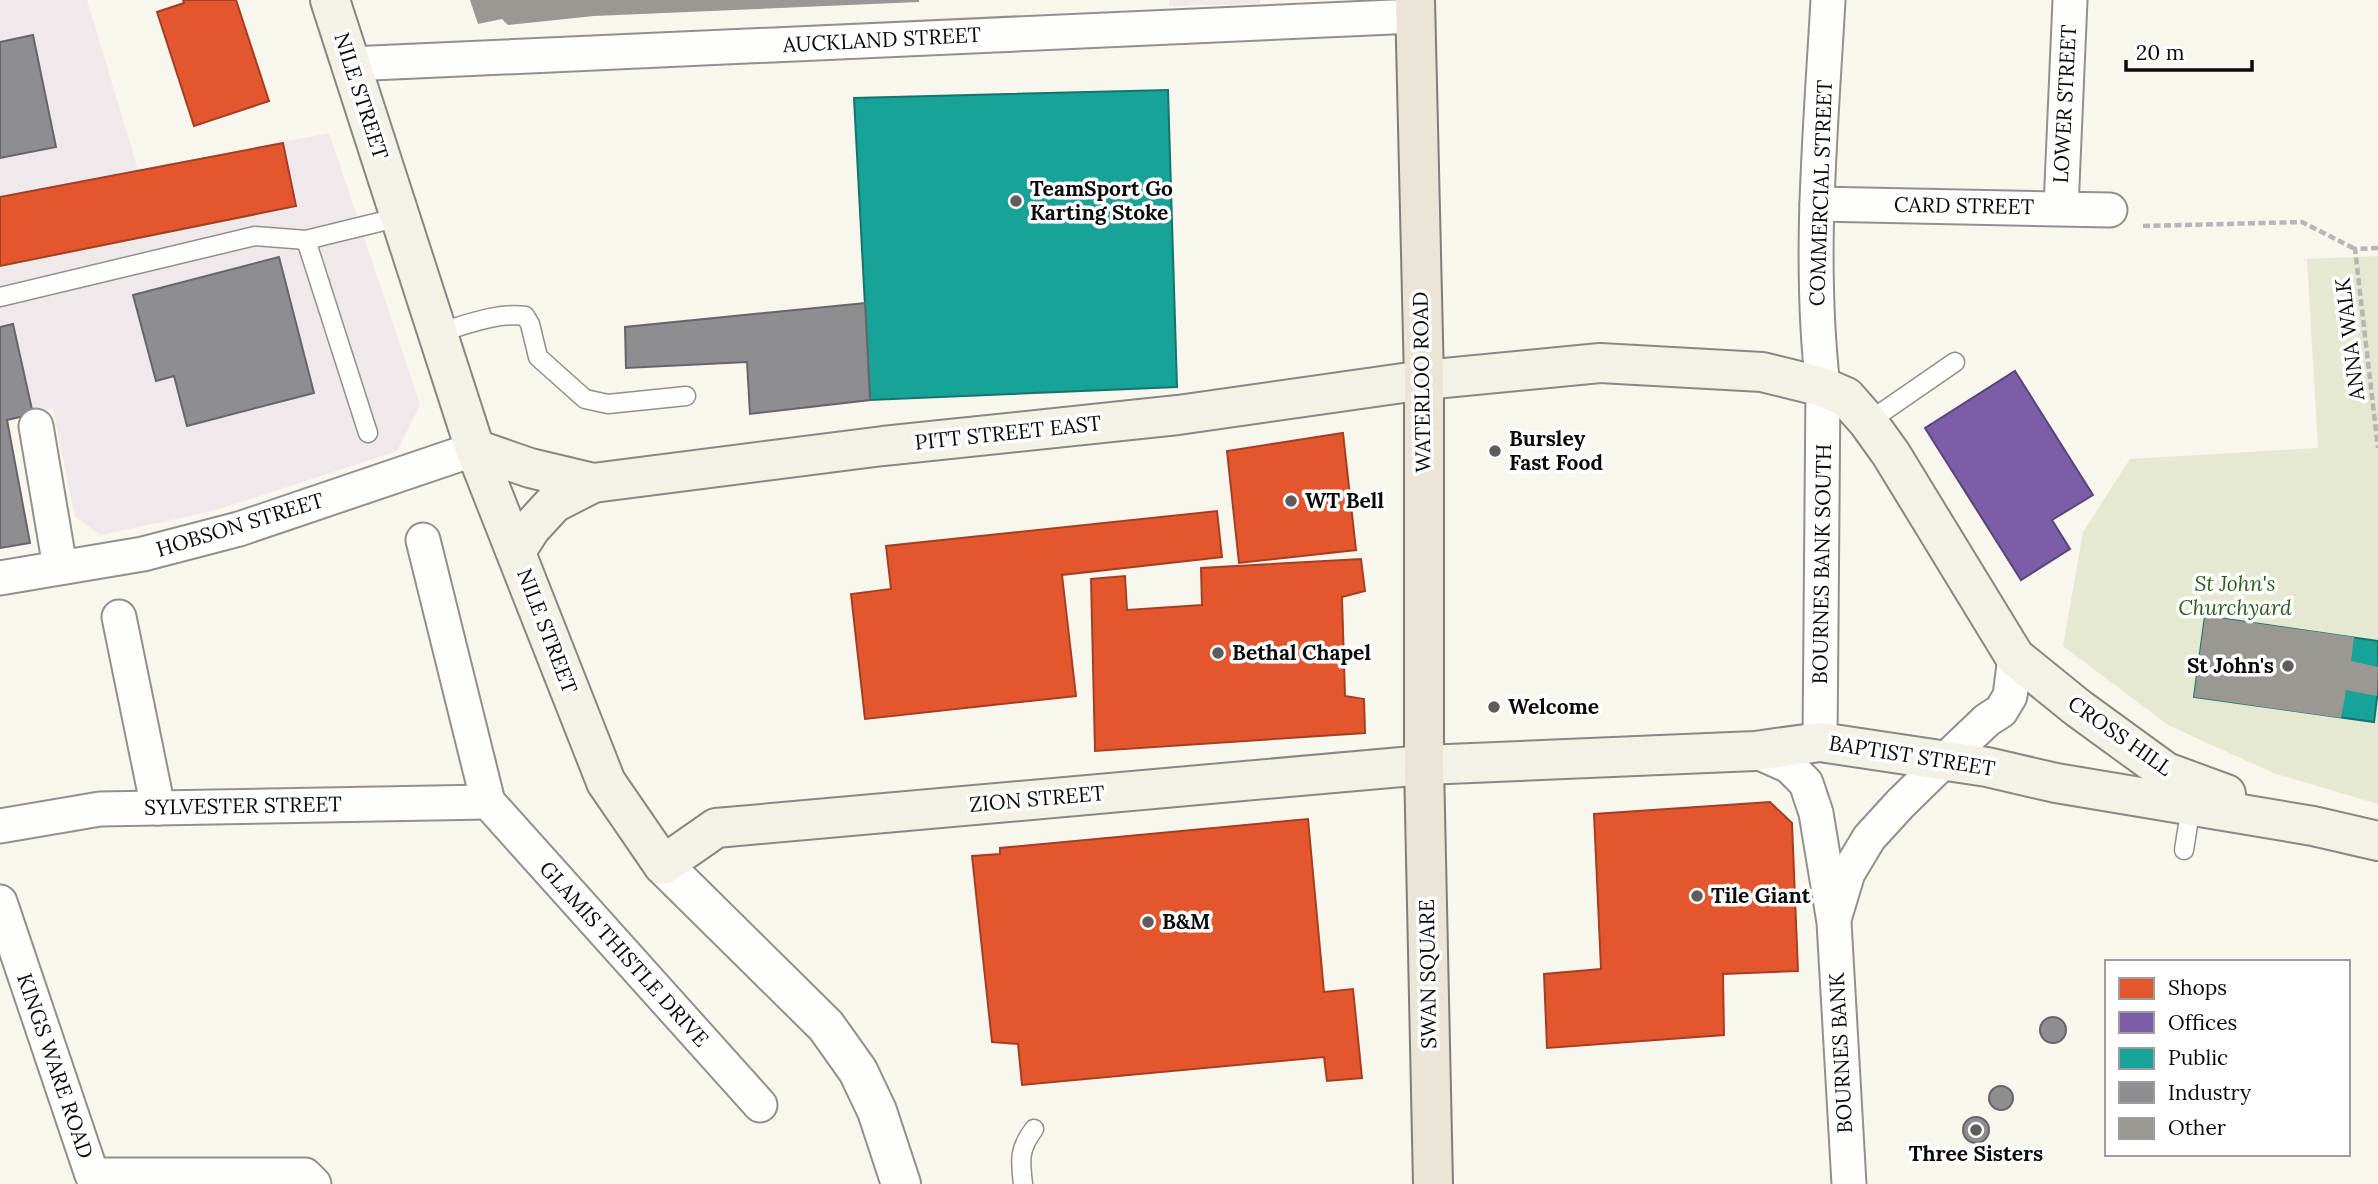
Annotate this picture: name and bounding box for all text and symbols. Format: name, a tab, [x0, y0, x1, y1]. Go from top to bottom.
street label: AUCKLAND STREET	[781, 21, 982, 58]
street label: LOWER STREET	[2047, 24, 2082, 184]
scale bar	[2126, 28, 2252, 72]
street label: NILE STREET	[328, 29, 395, 163]
text: 20 m	[2136, 39, 2185, 66]
street label: COMMERCIAL STREET	[1803, 79, 1838, 307]
place label: TeamSport Go Karting Stoke	[1030, 175, 1173, 226]
street label: CARD STREET	[1894, 191, 2034, 220]
marker: TeamSport Go Karting Stoke	[1008, 193, 1024, 209]
street label: ANNA WALK	[2329, 276, 2371, 403]
street label: WATERLOO ROAD	[1406, 291, 1437, 473]
street label: PITT STREET EAST	[913, 409, 1102, 456]
place label: Bursley Fast Food	[1509, 425, 1603, 476]
marker: Bursley Fast Food	[1487, 443, 1503, 459]
street label: BOURNES BANK SOUTH	[1806, 443, 1837, 685]
street label: HOBSON STREET	[153, 486, 327, 563]
place label: WT Bell	[1305, 487, 1384, 514]
marker: WT Bell	[1283, 493, 1299, 509]
street label: NILE STREET	[511, 564, 584, 697]
park label: St John's Churchyard	[2178, 570, 2292, 621]
place label: Bethal Chapel	[1232, 639, 1371, 666]
marker: Bethal Chapel	[1210, 645, 1226, 661]
place label: St John's	[2187, 652, 2274, 679]
marker: St John's	[2280, 658, 2296, 674]
street label: CROSS HILL	[2063, 690, 2178, 782]
place label: Welcome	[1508, 693, 1599, 720]
marker: Welcome	[1486, 699, 1502, 715]
street label: BAPTIST STREET	[1827, 729, 1997, 782]
street label: ZION STREET	[968, 779, 1106, 818]
street label: SYLVESTER STREET	[144, 790, 342, 821]
street label: GLAMIS THISTLE DRIVE	[534, 855, 715, 1052]
place label: Tile Giant	[1711, 882, 1811, 909]
marker: Tile Giant	[1689, 888, 1705, 904]
street label: SWAN SQUARE	[1413, 899, 1442, 1049]
place label: B&M	[1162, 908, 1211, 935]
marker: B&M	[1140, 914, 1156, 930]
legend	[2105, 960, 2350, 1156]
street label: KINGS WARE ROAD	[11, 970, 100, 1162]
street label: BOURNES BANK	[1823, 971, 1858, 1134]
text: Shops	[2168, 974, 2227, 1001]
text: Offices	[2168, 1009, 2237, 1036]
text: Public	[2168, 1044, 2228, 1071]
text: Industry	[2168, 1079, 2251, 1106]
text: Other	[2168, 1114, 2226, 1141]
marker: Three Sisters	[1968, 1122, 1984, 1138]
place label: Three Sisters	[1909, 1140, 2043, 1167]

